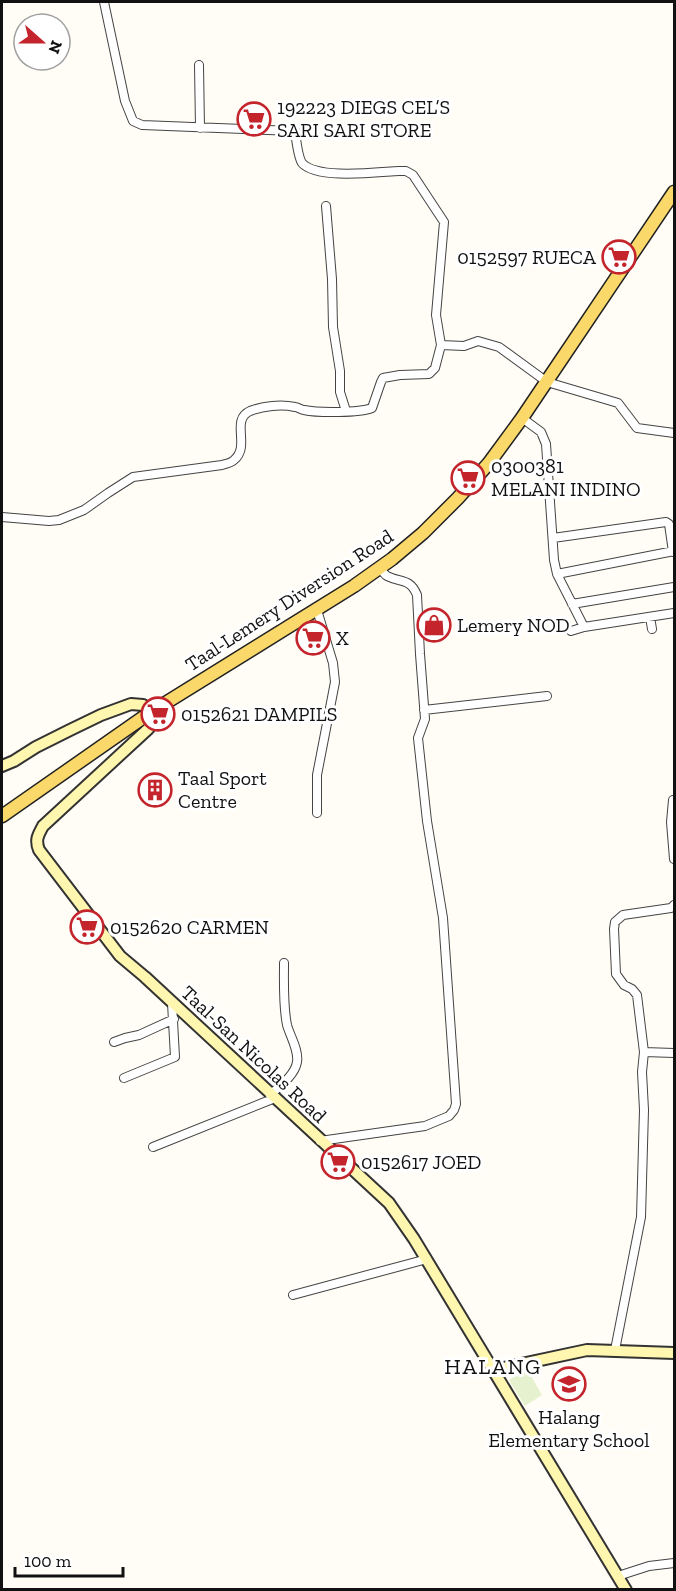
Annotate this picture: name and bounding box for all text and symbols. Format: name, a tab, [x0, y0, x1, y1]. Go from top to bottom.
north arrow	[12, 12, 72, 72]
text: N	[44, 38, 67, 56]
place label: 192223 DIEGS CEL’S SARI SARI STORE	[277, 95, 450, 142]
supermarket icon: 192223 DIEGS CEL’S SARI SARI STORE	[236, 101, 272, 137]
supermarket icon: 0152597 RUECA	[601, 239, 637, 275]
place label: 0152597 RUECA	[457, 245, 597, 269]
place label: 0300381 MELANI INDINO	[491, 454, 641, 501]
supermarket icon: 0300381 MELANI INDINO	[450, 460, 486, 496]
street label: Taal-Lemery Diversion Road	[181, 524, 397, 676]
shop icon: Lemery NOD	[416, 607, 452, 643]
place label: Lemery NOD	[457, 613, 570, 637]
supermarket icon: X	[295, 620, 331, 656]
place label: X	[336, 626, 349, 650]
supermarket icon: 0152621 DAMPILS	[140, 696, 176, 732]
place label: 0152621 DAMPILS	[181, 702, 337, 726]
place label: Taal Sport Centre	[178, 766, 267, 813]
building icon: Taal Sport Centre	[137, 772, 173, 808]
supermarket icon: 0152620 CARMEN	[69, 909, 105, 945]
place label: 0152620 CARMEN	[110, 915, 269, 939]
street label: Taal-San Nicolas Road	[176, 980, 332, 1128]
supermarket icon: 0152617 JOED	[320, 1144, 356, 1180]
place label: 0152617 JOED	[361, 1150, 481, 1174]
district label: HALANG	[444, 1353, 542, 1380]
school or university icon: Halang Elementary School	[551, 1366, 587, 1402]
place label: Halang Elementary School	[488, 1405, 650, 1452]
scale bar	[15, 1540, 123, 1578]
text: 100 m	[24, 1550, 72, 1572]

